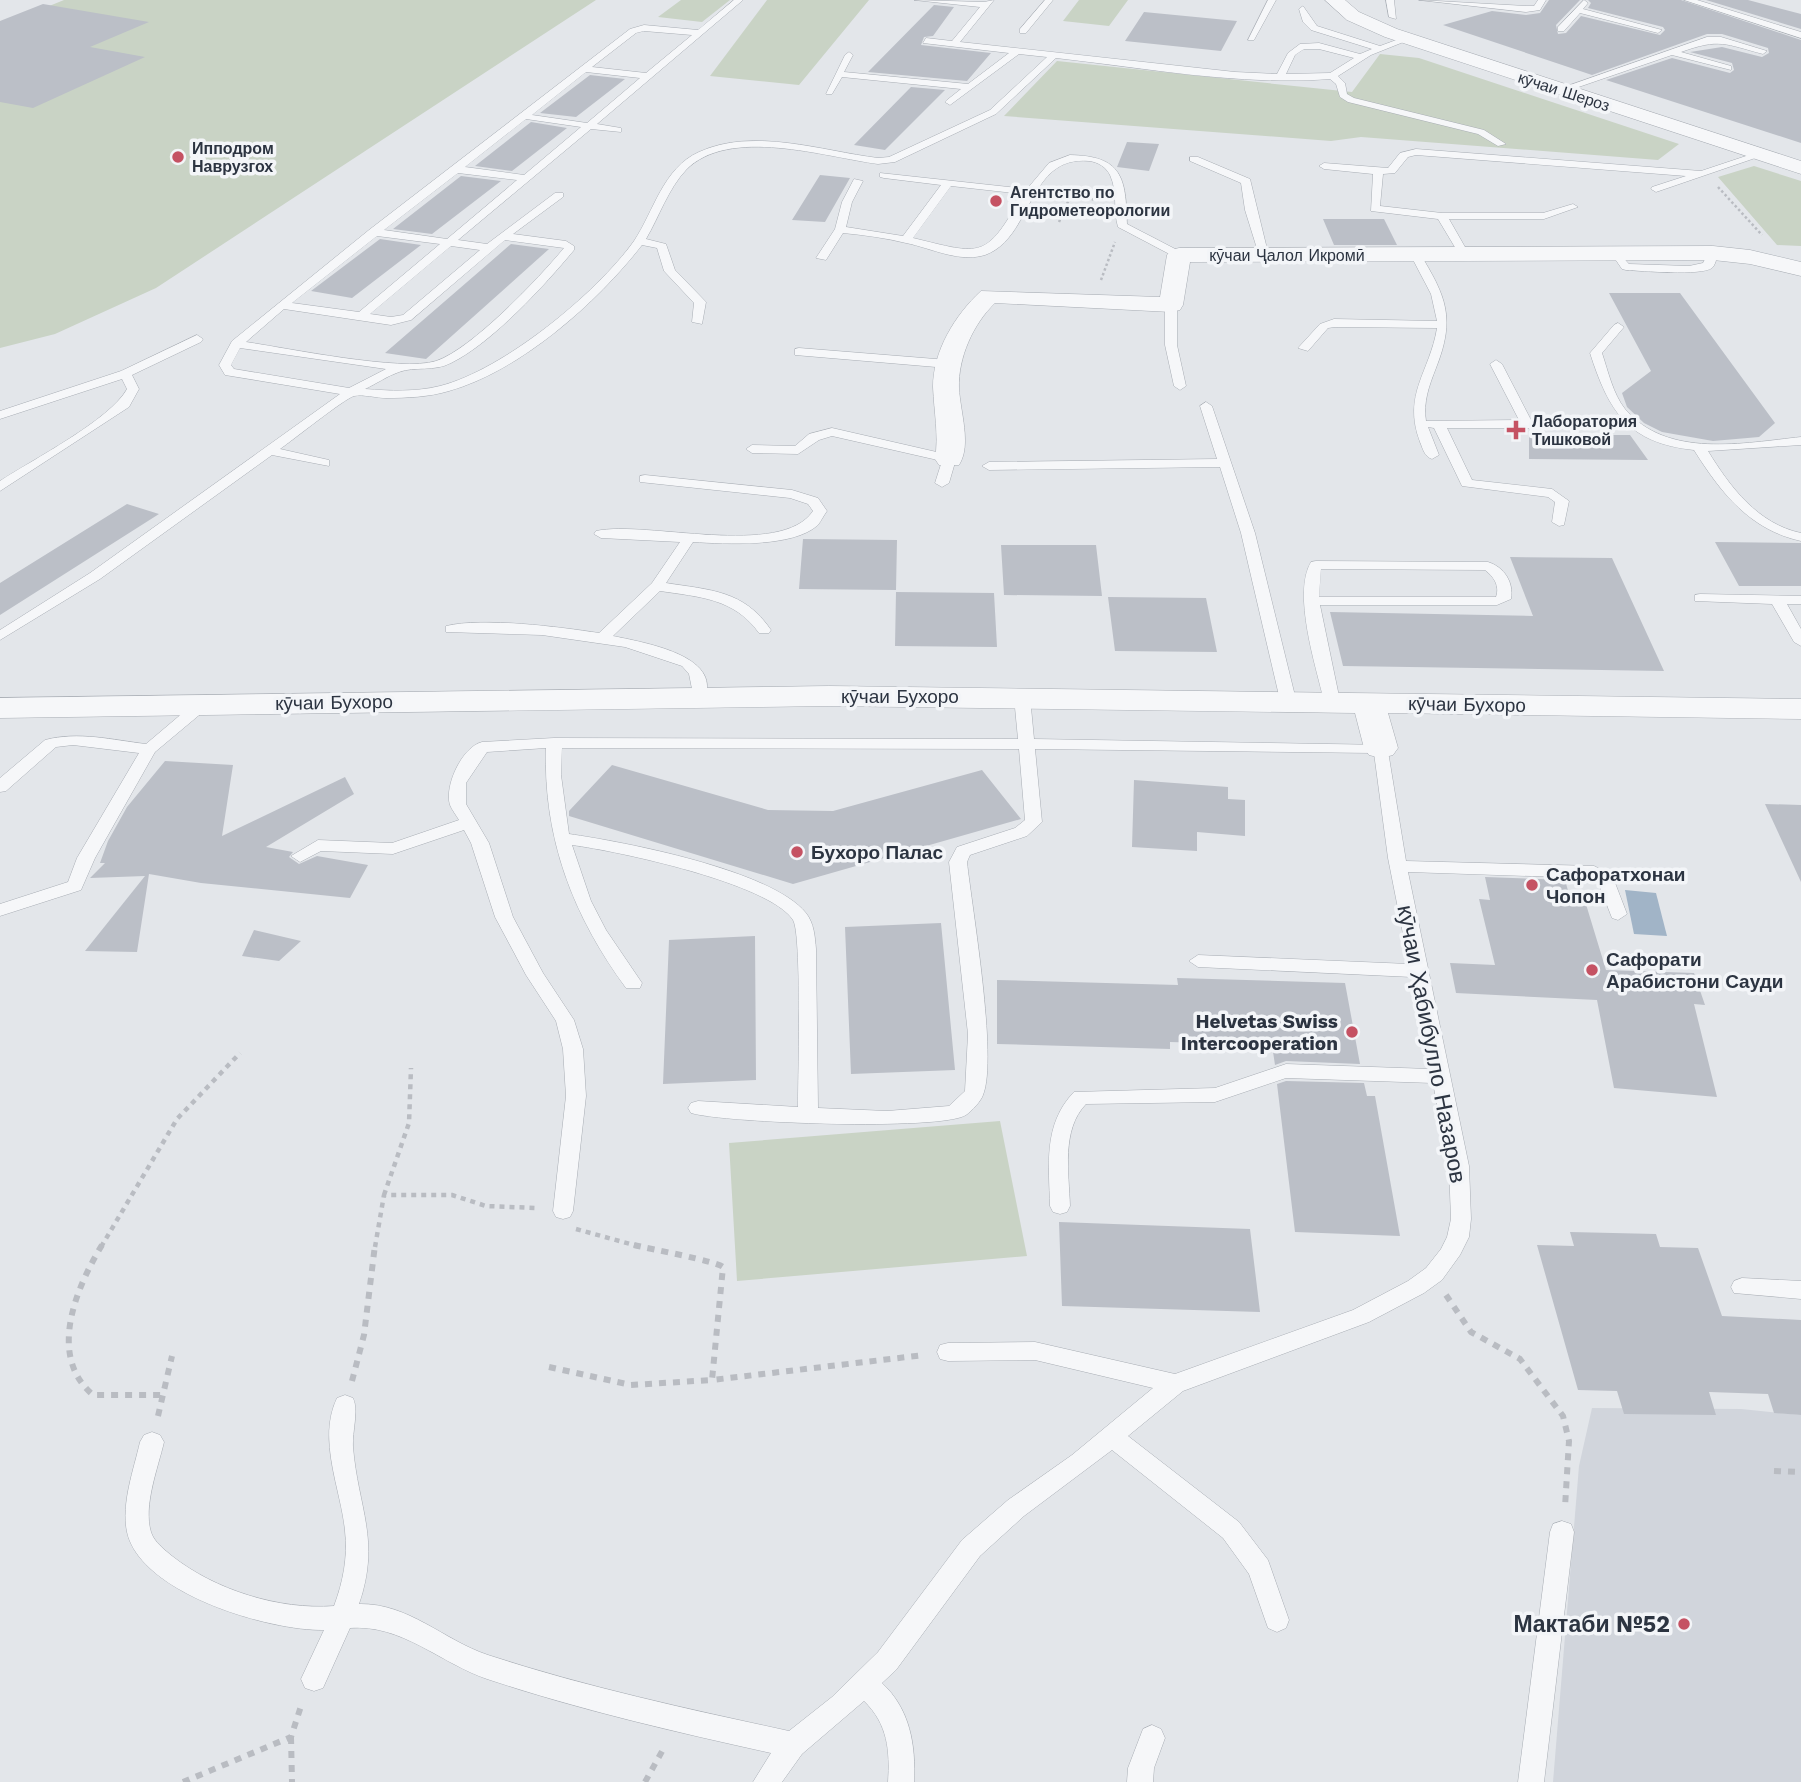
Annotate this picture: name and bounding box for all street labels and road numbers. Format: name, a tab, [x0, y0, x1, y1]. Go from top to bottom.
street label: кӯчаи Шероз	[1516, 68, 1612, 115]
street label: кӯчаи Ҷалол Икромӣ	[1209, 246, 1365, 265]
street label: кӯчаи Бухоро	[841, 685, 959, 708]
street label: кӯчаи Бухоро	[275, 690, 393, 715]
street label: кӯчаи Бухоро	[1408, 692, 1526, 717]
street label: кӯчаи Ҳабибулло Назаров	[1391, 903, 1472, 1186]

